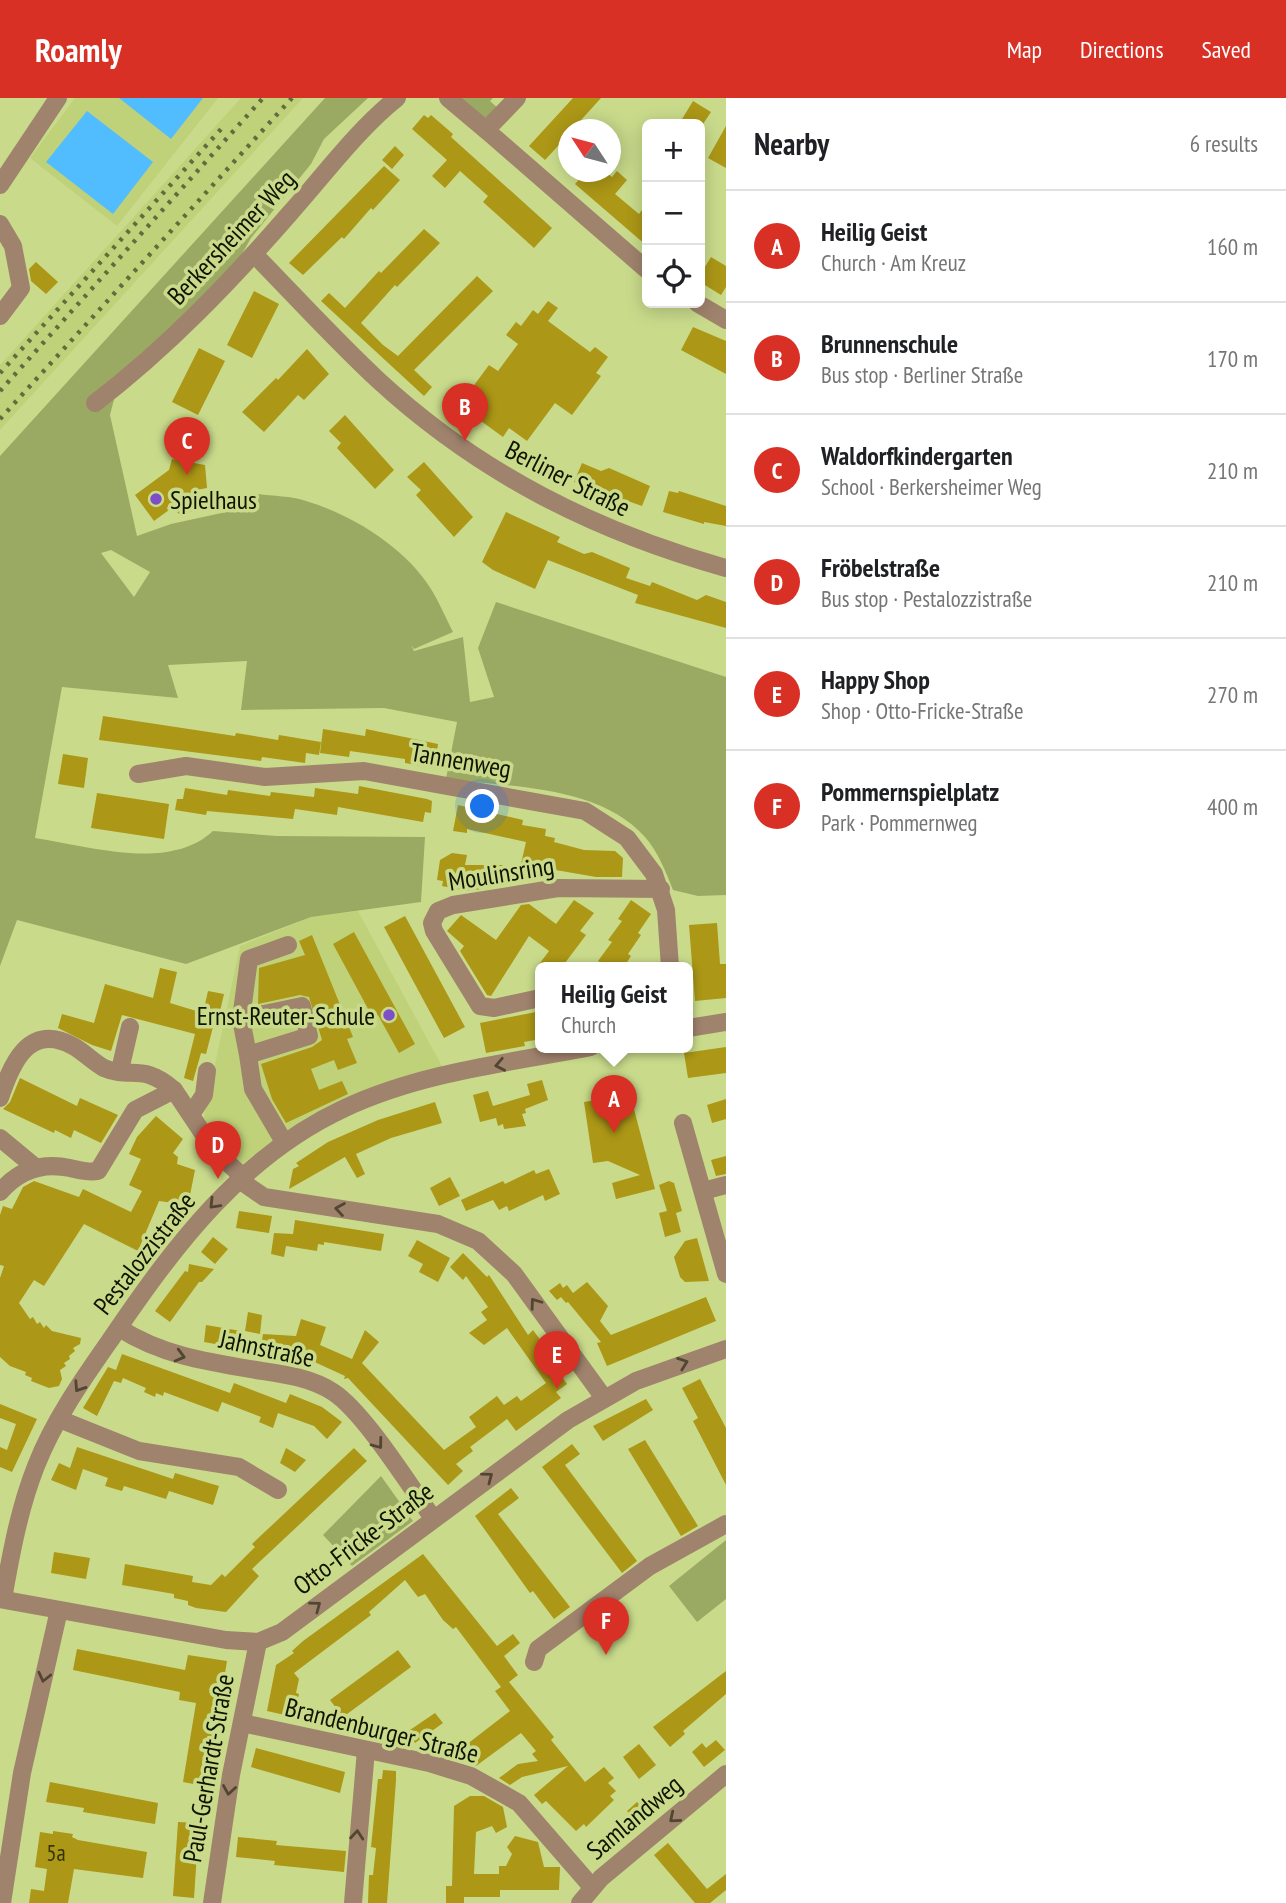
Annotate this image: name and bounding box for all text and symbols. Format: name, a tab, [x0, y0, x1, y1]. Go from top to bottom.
text: Roamly	[35, 28, 122, 71]
text: Map	[1007, 34, 1042, 65]
text: Directions	[1080, 34, 1164, 65]
text: Saved	[1202, 34, 1251, 65]
north arrow	[558, 119, 621, 182]
map controls	[642, 119, 705, 308]
button: +	[642, 119, 705, 182]
text: Nearby	[754, 124, 829, 163]
text: 6 results	[1190, 129, 1258, 158]
street label: Berkersheimer Weg	[160, 163, 302, 311]
button: −	[642, 182, 705, 245]
text: Heilig Geist	[821, 215, 927, 248]
text: A	[771, 232, 783, 261]
text: 160 m	[1207, 232, 1258, 261]
button: locate	[642, 245, 705, 308]
text: Church · Am Kreuz	[821, 248, 966, 277]
text: Brunnenschule	[821, 327, 958, 360]
text: B	[771, 344, 783, 373]
text: 170 m	[1207, 344, 1258, 373]
text: Bus stop · Berliner Straße	[821, 360, 1023, 389]
pin: B	[442, 383, 488, 441]
pin: C	[164, 417, 210, 475]
street label: Berliner Straße	[500, 432, 636, 524]
text: Waldorfkindergarten	[821, 439, 1013, 472]
text: C	[772, 456, 782, 485]
text: 210 m	[1207, 456, 1258, 485]
text: School · Berkersheimer Weg	[821, 472, 1042, 501]
place label: Spielhaus	[170, 483, 257, 516]
marker: Spielhaus	[148, 491, 164, 507]
text: Fröbelstraße	[821, 551, 940, 584]
text: D	[771, 568, 783, 597]
text: 210 m	[1207, 568, 1258, 597]
text: Bus stop · Pestalozzistraße	[821, 584, 1032, 613]
text: Happy Shop	[821, 663, 930, 696]
text: E	[772, 680, 782, 709]
text: 270 m	[1207, 680, 1258, 709]
text: Shop · Otto-Fricke-Straße	[821, 696, 1024, 725]
street label: Tannenweg	[408, 735, 514, 785]
text: Pommernspielplatz	[821, 775, 999, 808]
your location	[465, 789, 499, 823]
text: F	[772, 792, 782, 821]
text: 400 m	[1207, 792, 1258, 821]
text: Park · Pommernweg	[821, 808, 977, 837]
street label: Moulinsring	[446, 848, 556, 898]
popup	[535, 962, 693, 1053]
text: Heilig Geist	[561, 977, 667, 1010]
place label: Ernst-Reuter-Schule	[197, 999, 375, 1032]
marker: Ernst-Reuter-Schule	[381, 1007, 397, 1023]
text: Church	[561, 1010, 616, 1039]
one-way arrow	[494, 1057, 506, 1072]
pin: A	[591, 1075, 637, 1133]
pin: D	[195, 1121, 241, 1179]
street label: Pestalozzistraße	[86, 1185, 202, 1321]
one-way arrow	[209, 1196, 222, 1209]
one-way arrow	[334, 1202, 346, 1217]
one-way arrow	[531, 1298, 544, 1311]
street label: Jahnstraße	[215, 1322, 318, 1374]
pin: E	[534, 1331, 580, 1389]
one-way arrow	[174, 1348, 186, 1362]
one-way arrow	[677, 1357, 689, 1371]
one-way arrow	[74, 1379, 87, 1392]
one-way arrow	[370, 1437, 383, 1449]
one-way arrow	[480, 1472, 492, 1485]
street label: Otto-Fricke-Straße	[286, 1474, 440, 1602]
pin: F	[583, 1597, 629, 1655]
one-way arrow	[308, 1602, 320, 1614]
one-way arrow	[37, 1671, 52, 1683]
street label: Paul-Gerhardt-Straße	[175, 1671, 241, 1865]
street label: Brandenburger Straße	[282, 1690, 482, 1770]
street label: Samlandweg	[580, 1768, 688, 1866]
one-way arrow	[221, 1784, 236, 1796]
one-way arrow	[669, 1810, 682, 1822]
one-way arrow	[349, 1829, 364, 1840]
house number: 5a	[46, 1838, 66, 1867]

